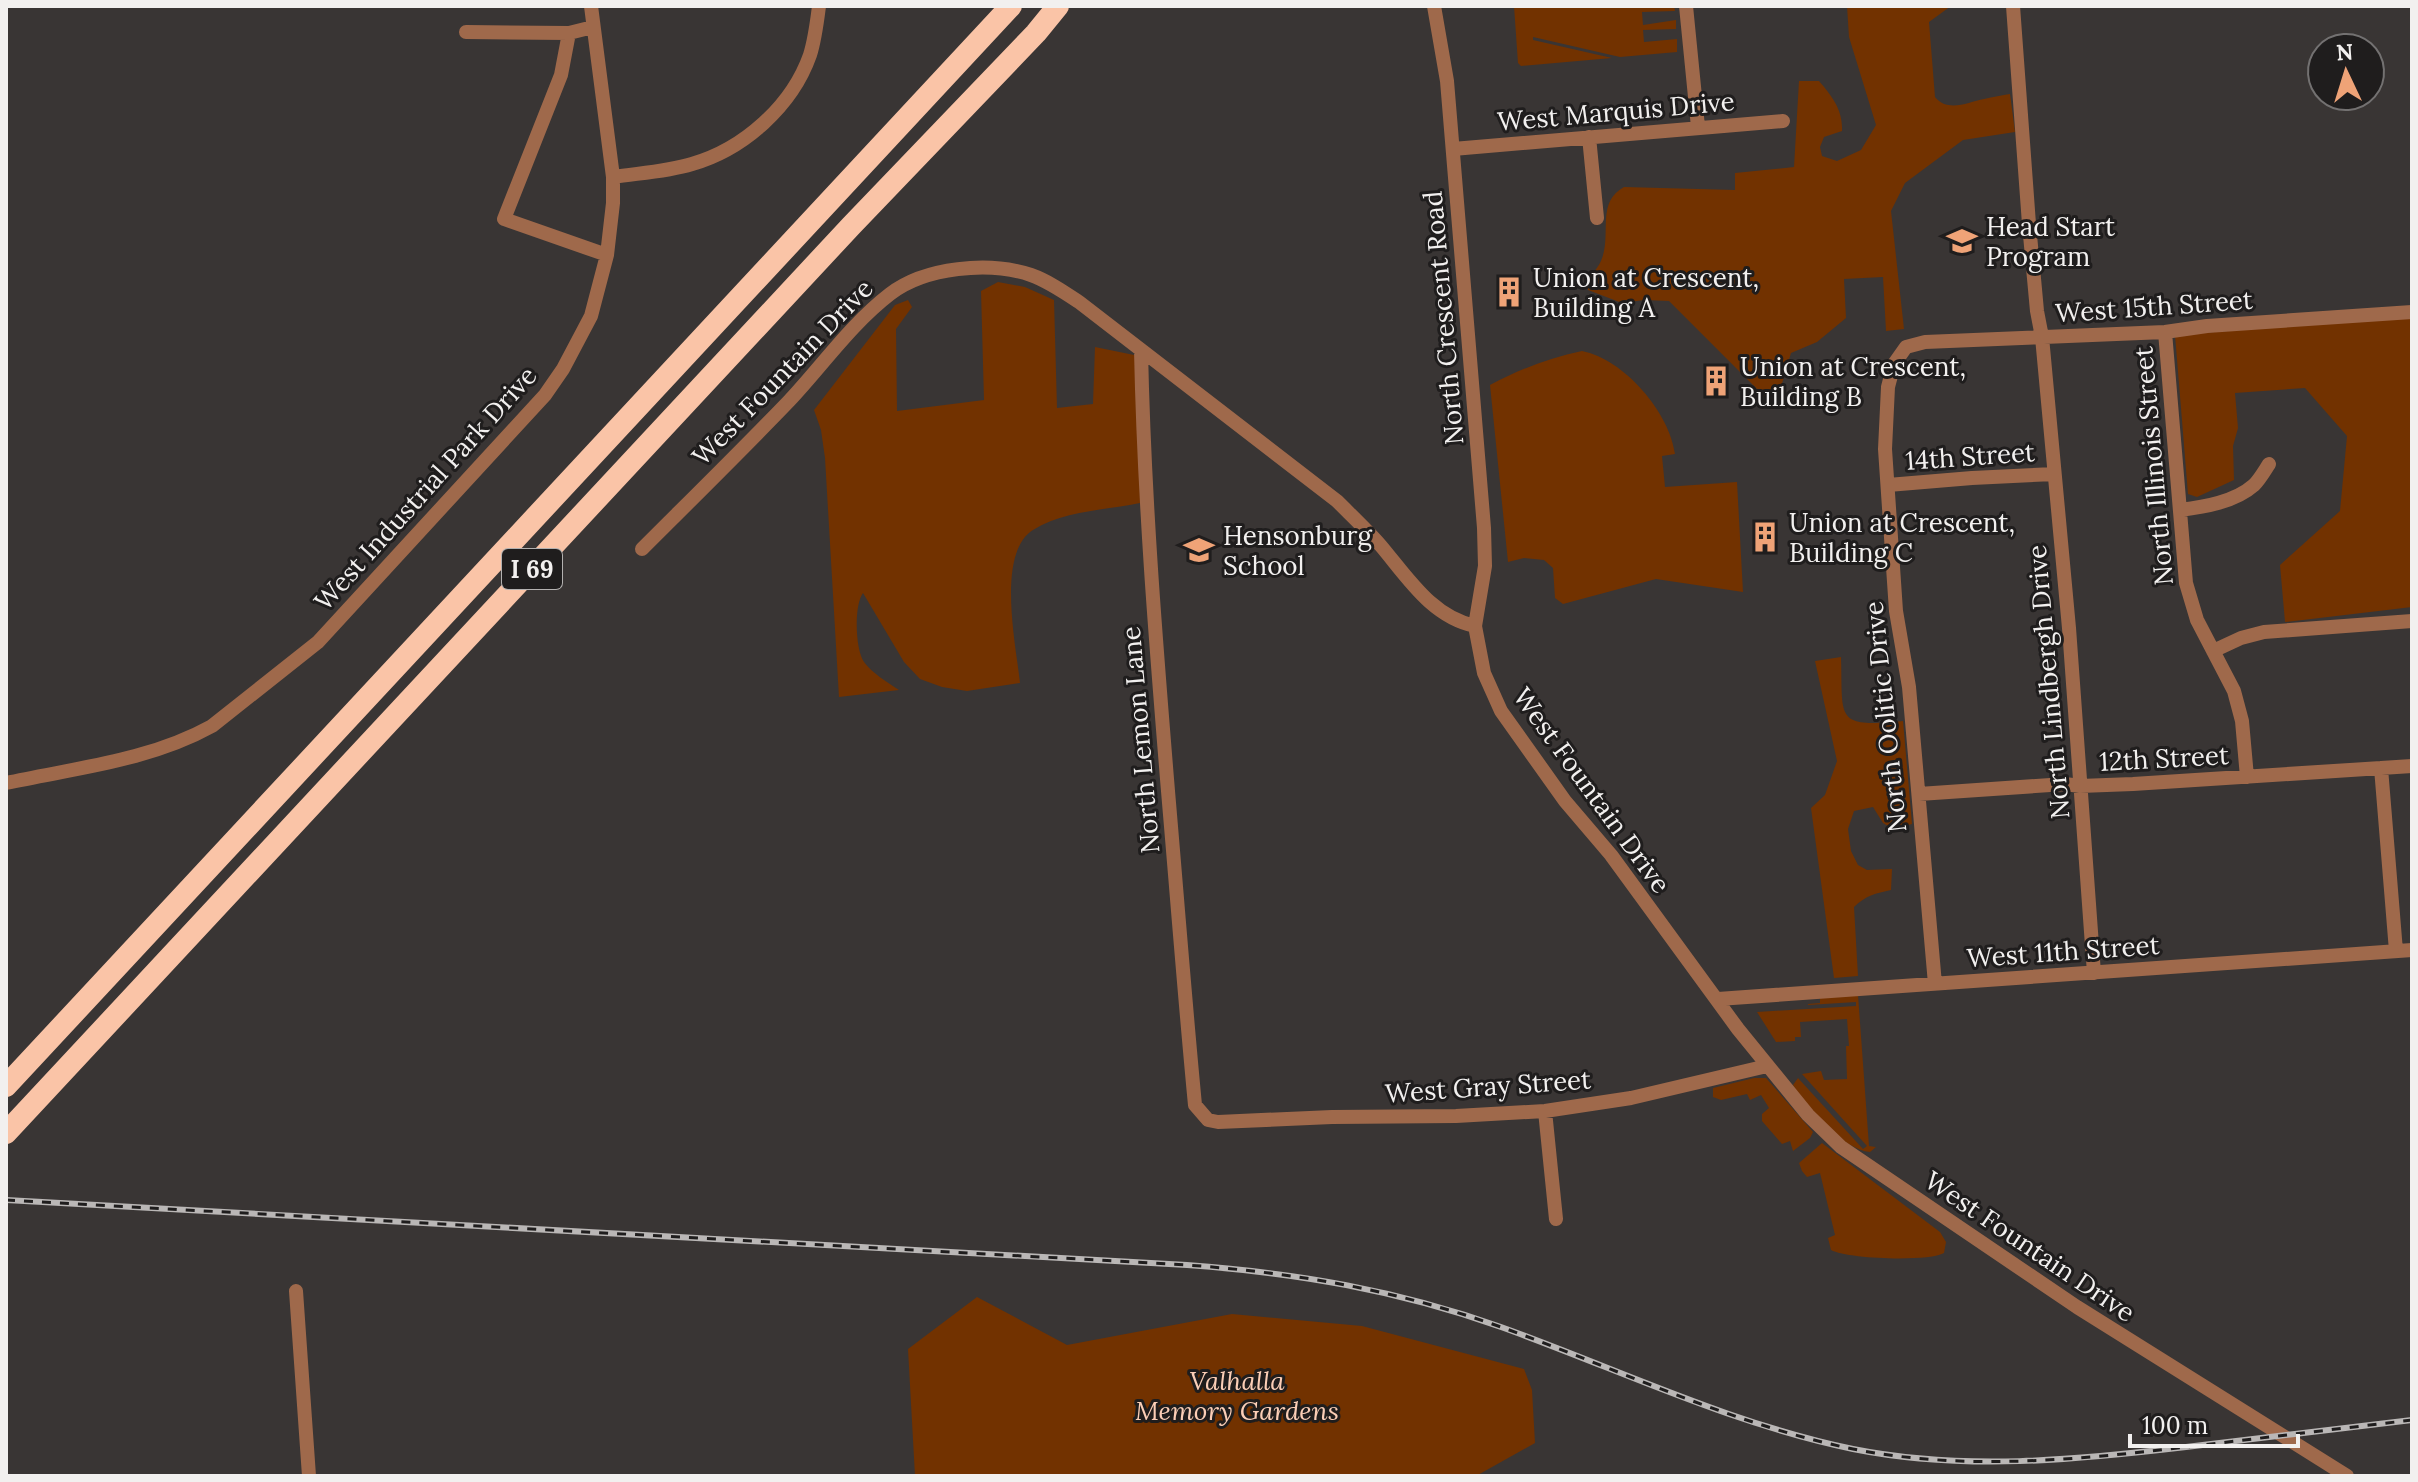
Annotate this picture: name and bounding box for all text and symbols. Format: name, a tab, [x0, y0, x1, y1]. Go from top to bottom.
north arrow	[2306, 32, 2386, 112]
text: N	[2335, 37, 2354, 67]
street label: West Marquis Drive	[1496, 84, 1736, 138]
street label: North Crescent Road	[1415, 190, 1471, 446]
place label: Head Start Program	[1986, 210, 2115, 273]
school or university icon: Head Start Program	[1945, 224, 1979, 258]
place label: Union at Crescent, Building A	[1533, 261, 1759, 324]
street label: West Fountain Drive	[685, 272, 879, 472]
building icon: Union at Crescent, Building A	[1492, 275, 1526, 309]
street label: West 15th Street	[2054, 283, 2254, 329]
street label: North Illinois Street	[2126, 345, 2180, 587]
place label: Union at Crescent, Building B	[1740, 350, 1966, 413]
street label: West Industrial Park Drive	[307, 359, 543, 617]
building icon: Union at Crescent, Building B	[1699, 364, 1733, 398]
street label: 14th Street	[1904, 435, 2036, 477]
place label: Union at Crescent, Building C	[1789, 506, 2015, 569]
place label: Hensonburg School	[1223, 519, 1372, 582]
building icon: Union at Crescent, Building C	[1748, 520, 1782, 554]
school or university icon: Hensonburg School	[1182, 533, 1216, 567]
street label: North Lindbergh Drive	[2020, 544, 2076, 820]
road number: I 69	[502, 549, 562, 589]
street label: North Oolitic Drive	[1856, 600, 1914, 834]
street label: North Lemon Lane	[1114, 625, 1166, 855]
street label: West Fountain Drive	[1506, 681, 1678, 899]
street label: 12th Street	[2098, 738, 2230, 778]
street label: West 11th Street	[1966, 928, 2160, 974]
street label: West Gray Street	[1384, 1062, 1592, 1110]
street label: West Fountain Drive	[1919, 1163, 2141, 1329]
park label: Valhalla Memory Gardens	[1135, 1364, 1339, 1427]
scale bar	[2130, 1398, 2298, 1448]
text: 100 m	[2142, 1410, 2208, 1441]

